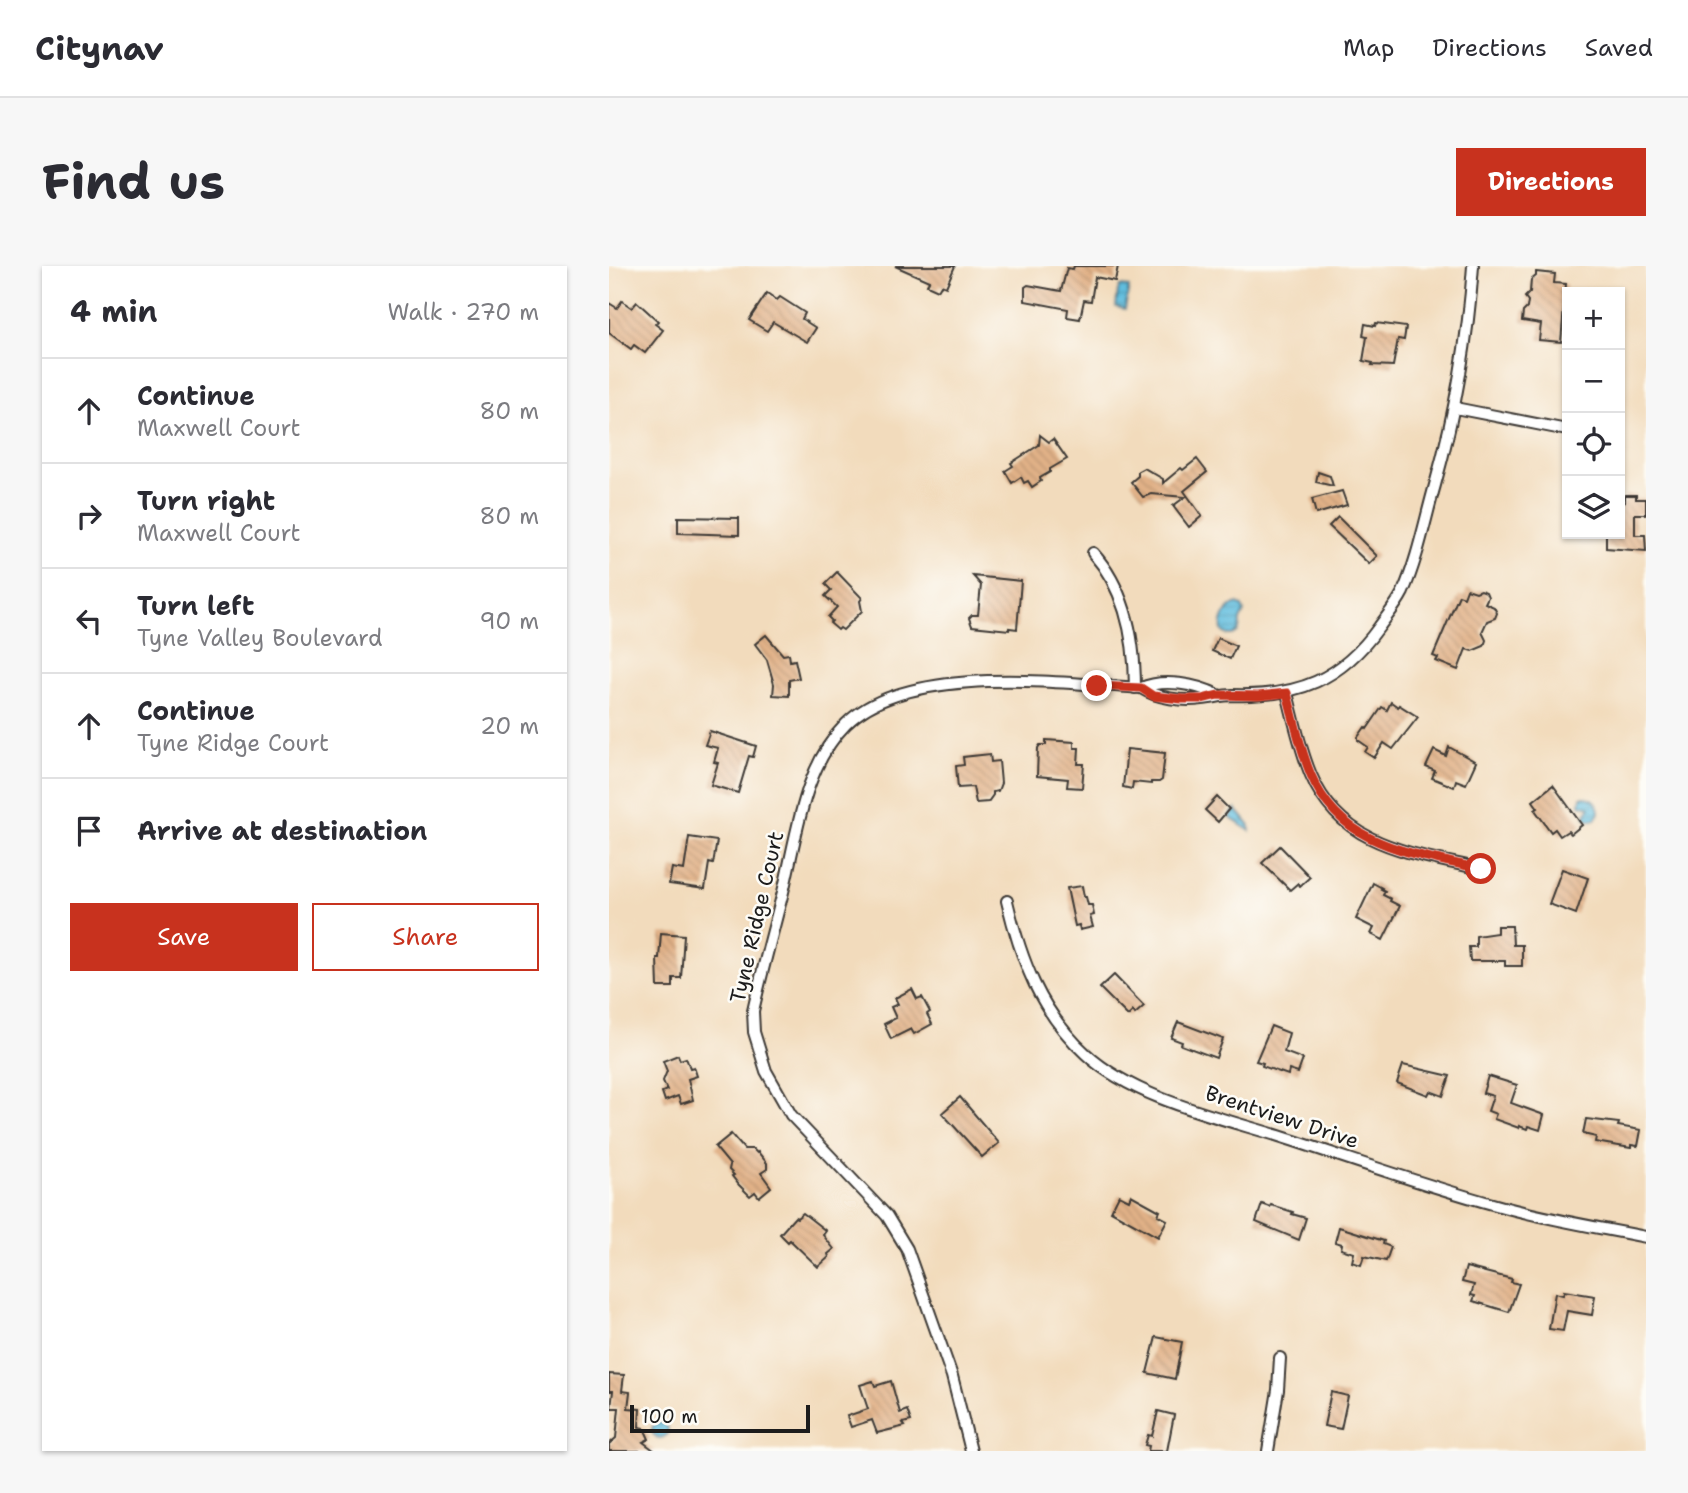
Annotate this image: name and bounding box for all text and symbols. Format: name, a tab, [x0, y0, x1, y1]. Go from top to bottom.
text: Citynav	[35, 26, 164, 71]
text: Map	[1343, 32, 1394, 64]
text: Directions	[1432, 32, 1547, 64]
text: Saved	[1585, 32, 1653, 64]
button: Directions	[1456, 148, 1646, 216]
text: Find us	[42, 149, 225, 215]
map controls	[1562, 287, 1625, 539]
button: +	[1562, 287, 1625, 350]
text: 4 min	[70, 291, 157, 332]
text: Walk · 270 m	[387, 297, 539, 327]
button: −	[1562, 350, 1625, 413]
text: Continue	[137, 378, 255, 413]
icon: ahead	[70, 392, 108, 430]
text: 80 m	[480, 396, 539, 426]
text: Maxwell Court	[137, 413, 301, 443]
button: locate	[1562, 413, 1625, 476]
button: layers	[1562, 476, 1625, 539]
text: Turn right	[137, 483, 275, 518]
icon: right	[70, 497, 108, 535]
text: 80 m	[480, 501, 539, 531]
text: Maxwell Court	[137, 518, 301, 548]
text: Turn left	[137, 588, 254, 623]
icon: left	[70, 602, 108, 640]
text: 90 m	[479, 606, 539, 636]
text: Tyne Valley Boulevard	[137, 623, 383, 653]
route end	[1081, 670, 1112, 701]
text: Continue	[137, 693, 255, 728]
icon: ahead	[70, 707, 108, 745]
text: 20 m	[480, 711, 539, 741]
text: Tyne Ridge Court	[137, 728, 329, 758]
icon: arrive	[70, 812, 108, 850]
text: Arrive at destination	[137, 813, 427, 848]
street label: Tyne Ridge Court	[724, 828, 790, 1006]
route start	[1465, 853, 1496, 884]
button: Save	[70, 903, 298, 971]
button: Share	[312, 903, 539, 971]
street label: Brentview Drive	[1202, 1079, 1362, 1155]
scale bar	[630, 1402, 810, 1434]
text: 100 m	[641, 1404, 698, 1429]

